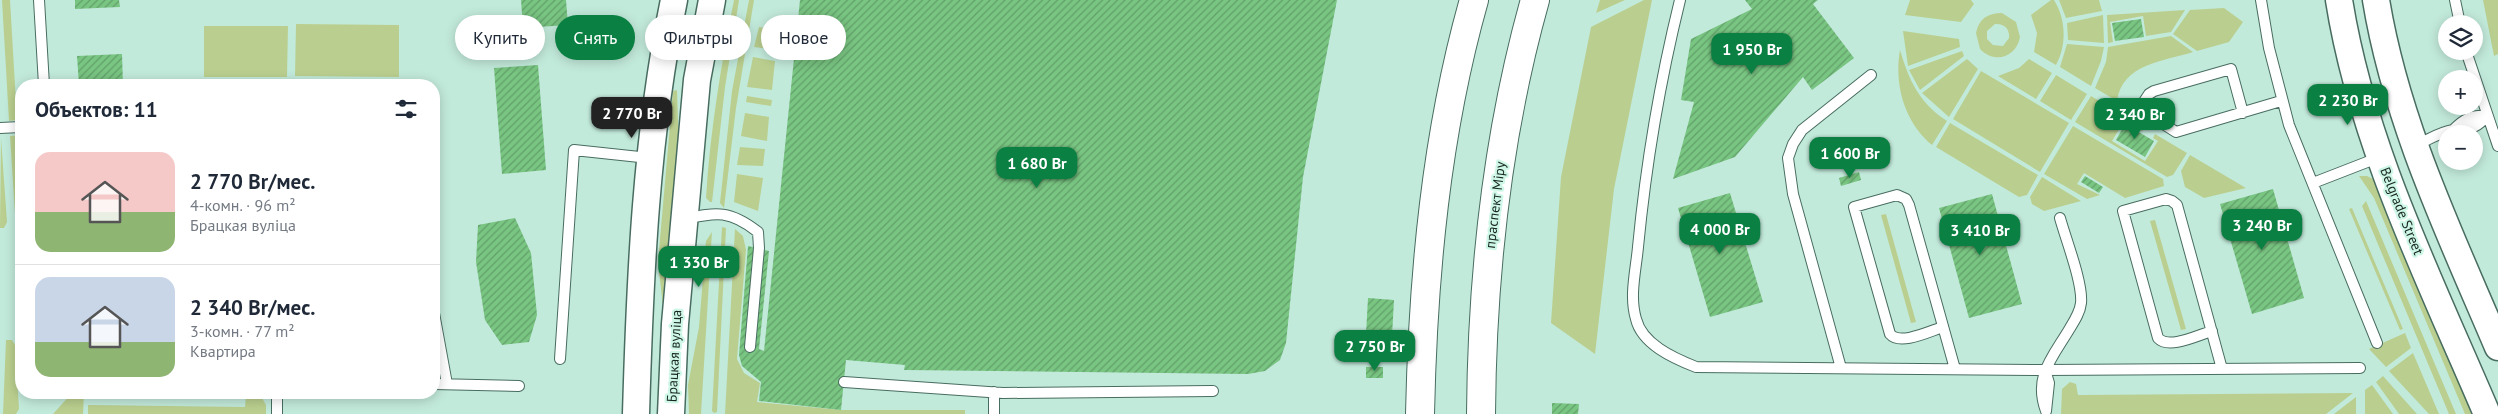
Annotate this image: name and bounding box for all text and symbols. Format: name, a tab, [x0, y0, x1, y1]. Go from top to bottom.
chip: Купить	[455, 15, 545, 60]
chip: Снять	[555, 15, 635, 60]
chip: Фильтры	[645, 15, 751, 60]
chip: Новое	[761, 15, 846, 60]
map controls	[2438, 15, 2483, 170]
button: layers	[2438, 15, 2483, 60]
pin: 1 950 Br	[1700, 32, 1804, 75]
text: 1 950 Br	[1722, 39, 1782, 59]
button: +	[2438, 70, 2483, 115]
pin: 2 230 Br	[2296, 84, 2400, 126]
text: 2 230 Br	[2318, 90, 2378, 110]
icon: filters	[392, 95, 420, 123]
text: Объектов: 11	[35, 96, 158, 123]
pin: 2 770 Br	[580, 96, 684, 139]
pin: 2 340 Br	[2083, 98, 2187, 140]
text: 2 770 Br	[602, 103, 662, 123]
text: 2 340 Br	[2105, 104, 2165, 124]
button: −	[2438, 125, 2483, 170]
pin: 1 600 Br	[1798, 136, 1902, 179]
text: 1 600 Br	[1820, 143, 1880, 163]
pin: 1 680 Br	[985, 146, 1089, 189]
text: 1 680 Br	[1007, 153, 1067, 173]
street label: праспект Міру	[1481, 160, 1509, 249]
street label: Belgrade Street	[2376, 165, 2428, 258]
text: 2 770 Br/мес.	[190, 168, 315, 195]
icon: home	[75, 172, 135, 232]
text: 4-комн. · 96 m²	[190, 195, 296, 215]
pin: 3 240 Br	[2210, 208, 2314, 251]
pin: 4 000 Br	[1668, 212, 1772, 255]
pin: 3 410 Br	[1928, 214, 2032, 256]
text: Брацкая вуліца	[190, 215, 296, 235]
text: 3 240 Br	[2232, 215, 2292, 235]
text: 4 000 Br	[1690, 219, 1750, 239]
text: 3 410 Br	[1950, 220, 2010, 240]
pin: 1 330 Br	[647, 246, 751, 288]
text: 1 330 Br	[669, 252, 729, 272]
text: 2 340 Br/мес.	[190, 294, 315, 321]
icon: home	[75, 297, 135, 357]
street label: Брацкая вуліца	[663, 309, 685, 403]
text: 3-комн. · 77 m²	[190, 321, 295, 341]
pin: 2 750 Br	[1323, 330, 1427, 372]
text: 2 750 Br	[1345, 336, 1405, 356]
text: Квартира	[190, 341, 256, 361]

